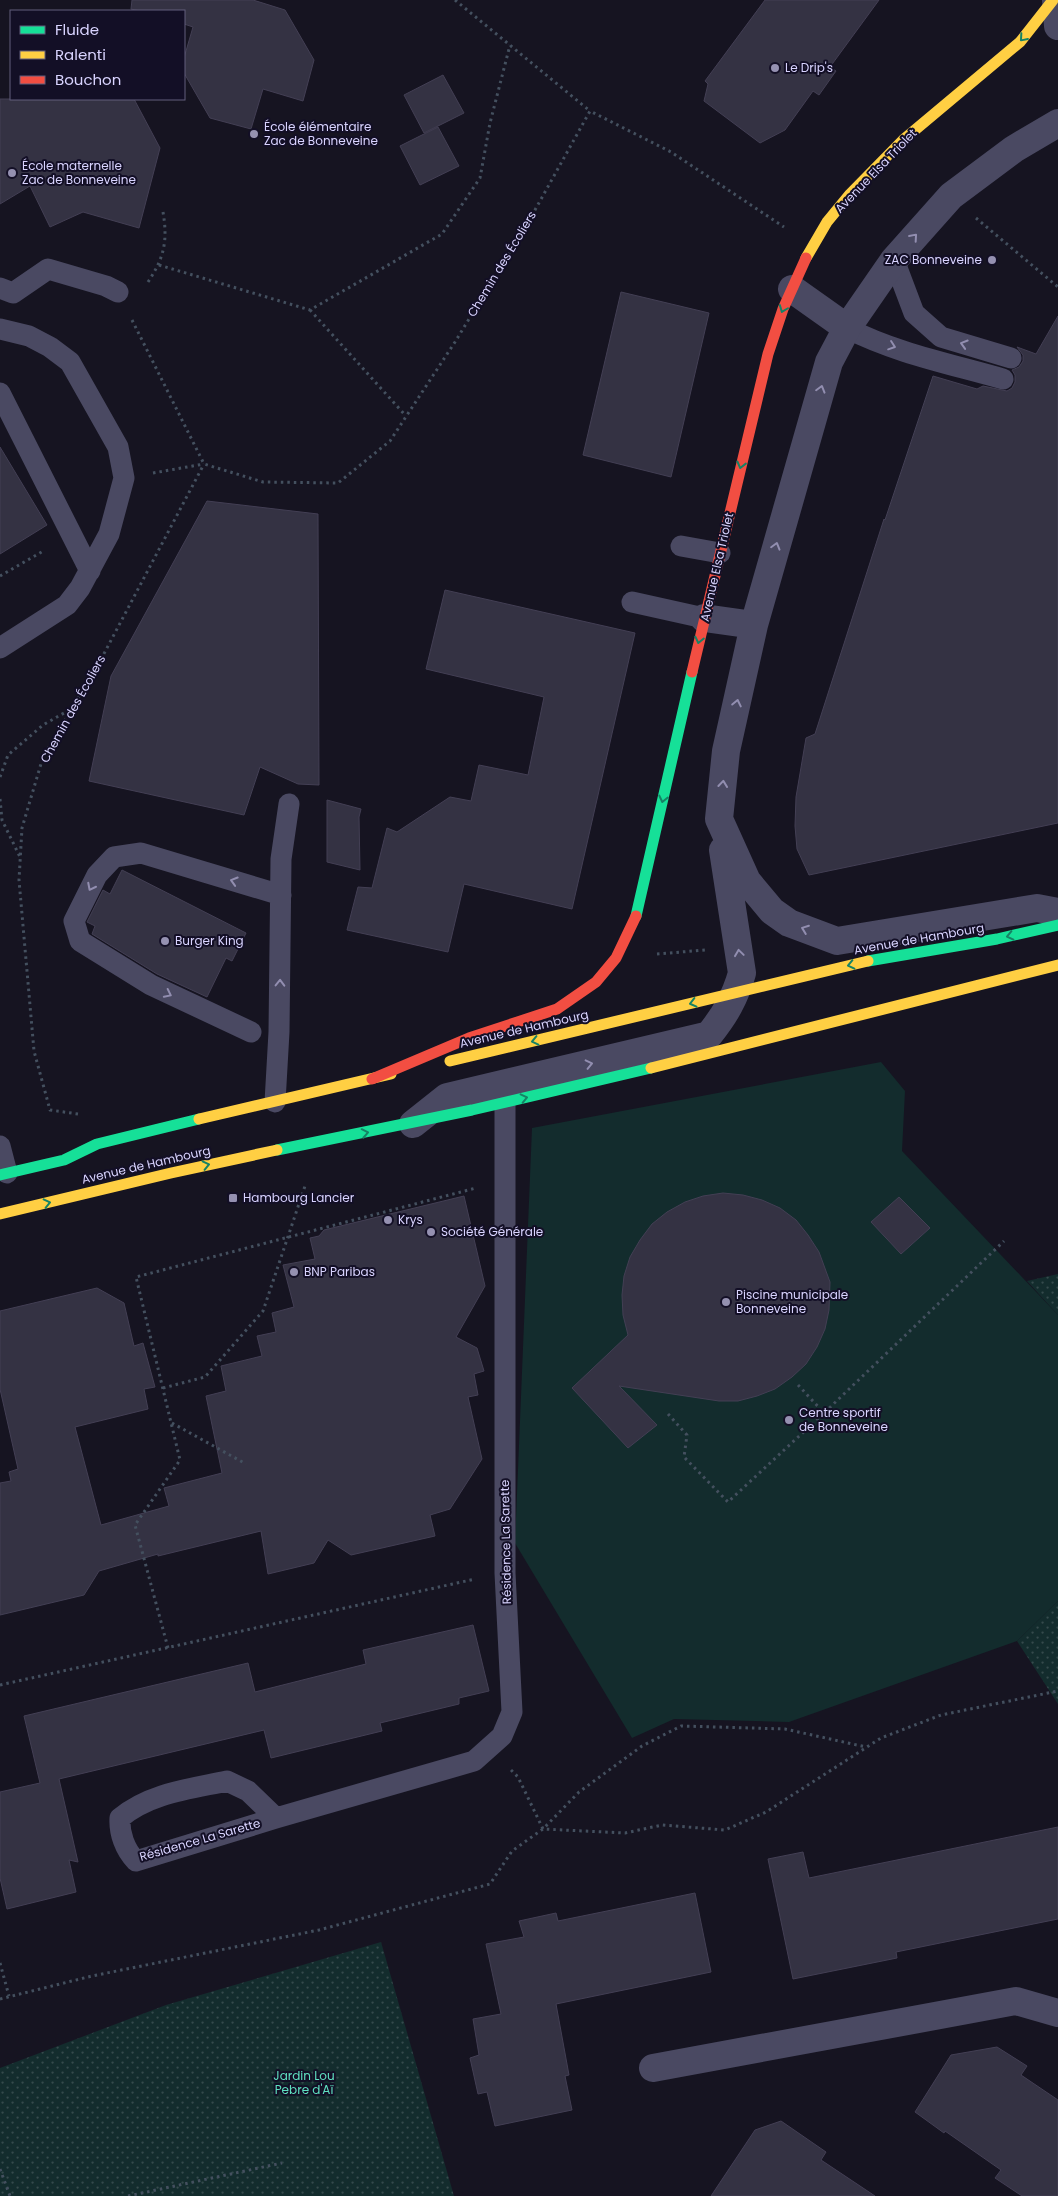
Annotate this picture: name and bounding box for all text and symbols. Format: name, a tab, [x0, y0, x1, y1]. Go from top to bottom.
legend	[10, 10, 185, 100]
text: Fluide	[55, 19, 99, 40]
one-way arrow	[1019, 33, 1028, 42]
text: Ralenti	[55, 44, 106, 65]
place label: Le Drip's	[785, 59, 833, 76]
marker: Le Drip's	[769, 62, 781, 74]
text: Bouchon	[55, 69, 121, 90]
place label: École élémentaire Zac de Bonneveine	[264, 118, 378, 149]
street label: Avenue Elsa Triolet	[831, 125, 920, 217]
marker: École élémentaire Zac de Bonneveine	[248, 128, 260, 140]
place label: École maternelle Zac de Bonneveine	[22, 157, 136, 188]
marker: École maternelle Zac de Bonneveine	[6, 167, 18, 179]
street label: Chemin des Écoliers	[463, 208, 540, 320]
one-way arrow	[909, 234, 918, 243]
place label: ZAC Bonneveine	[885, 251, 982, 268]
marker: ZAC Bonneveine	[986, 254, 998, 266]
one-way arrow	[779, 304, 789, 312]
one-way arrow	[961, 339, 969, 349]
one-way arrow	[887, 340, 896, 350]
one-way arrow	[815, 385, 826, 394]
one-way arrow	[736, 461, 747, 470]
street label: Avenue Elsa Triolet	[696, 511, 737, 623]
one-way arrow	[771, 542, 781, 550]
one-way arrow	[694, 636, 705, 645]
street label: Chemin des Écoliers	[36, 652, 109, 766]
one-way arrow	[731, 699, 742, 708]
one-way arrow	[717, 780, 728, 788]
one-way arrow	[658, 794, 669, 803]
one-way arrow	[231, 877, 239, 887]
one-way arrow	[87, 882, 97, 891]
street label: Avenue de Hambourg	[853, 919, 985, 958]
one-way arrow	[801, 924, 809, 934]
one-way arrow	[1006, 930, 1015, 941]
place label: Burger King	[175, 932, 244, 949]
marker: Burger King	[159, 935, 171, 947]
one-way arrow	[735, 949, 745, 957]
one-way arrow	[846, 959, 855, 970]
one-way arrow	[275, 979, 285, 986]
one-way arrow	[163, 988, 172, 998]
one-way arrow	[688, 997, 697, 1008]
street label: Avenue de Hambourg	[458, 1005, 590, 1052]
one-way arrow	[530, 1035, 539, 1046]
one-way arrow	[584, 1059, 593, 1070]
one-way arrow	[519, 1093, 528, 1104]
one-way arrow	[360, 1128, 369, 1139]
street label: Avenue de Hambourg	[80, 1141, 212, 1188]
one-way arrow	[201, 1160, 210, 1171]
place label: Hambourg Lancier	[243, 1189, 355, 1206]
marker: Hambourg Lancier	[227, 1192, 239, 1204]
one-way arrow	[43, 1198, 52, 1208]
place label: Krys	[398, 1211, 423, 1228]
marker: Krys	[382, 1214, 394, 1226]
place label: Société Générale	[441, 1223, 543, 1240]
marker: Société Générale	[425, 1226, 437, 1238]
place label: BNP Paribas	[304, 1263, 375, 1280]
marker: BNP Paribas	[288, 1266, 300, 1278]
place label: Piscine municipale Bonneveine	[736, 1286, 848, 1317]
marker: Piscine municipale Bonneveine	[720, 1296, 732, 1308]
place label: Centre sportif de Bonneveine	[799, 1404, 888, 1435]
marker: Centre sportif de Bonneveine	[783, 1414, 795, 1426]
street label: Résidence La Sarette	[496, 1479, 515, 1605]
street label: Résidence La Sarette	[138, 1814, 262, 1865]
park label: Jardin Lou Pebre d'Aï	[273, 2067, 335, 2098]

